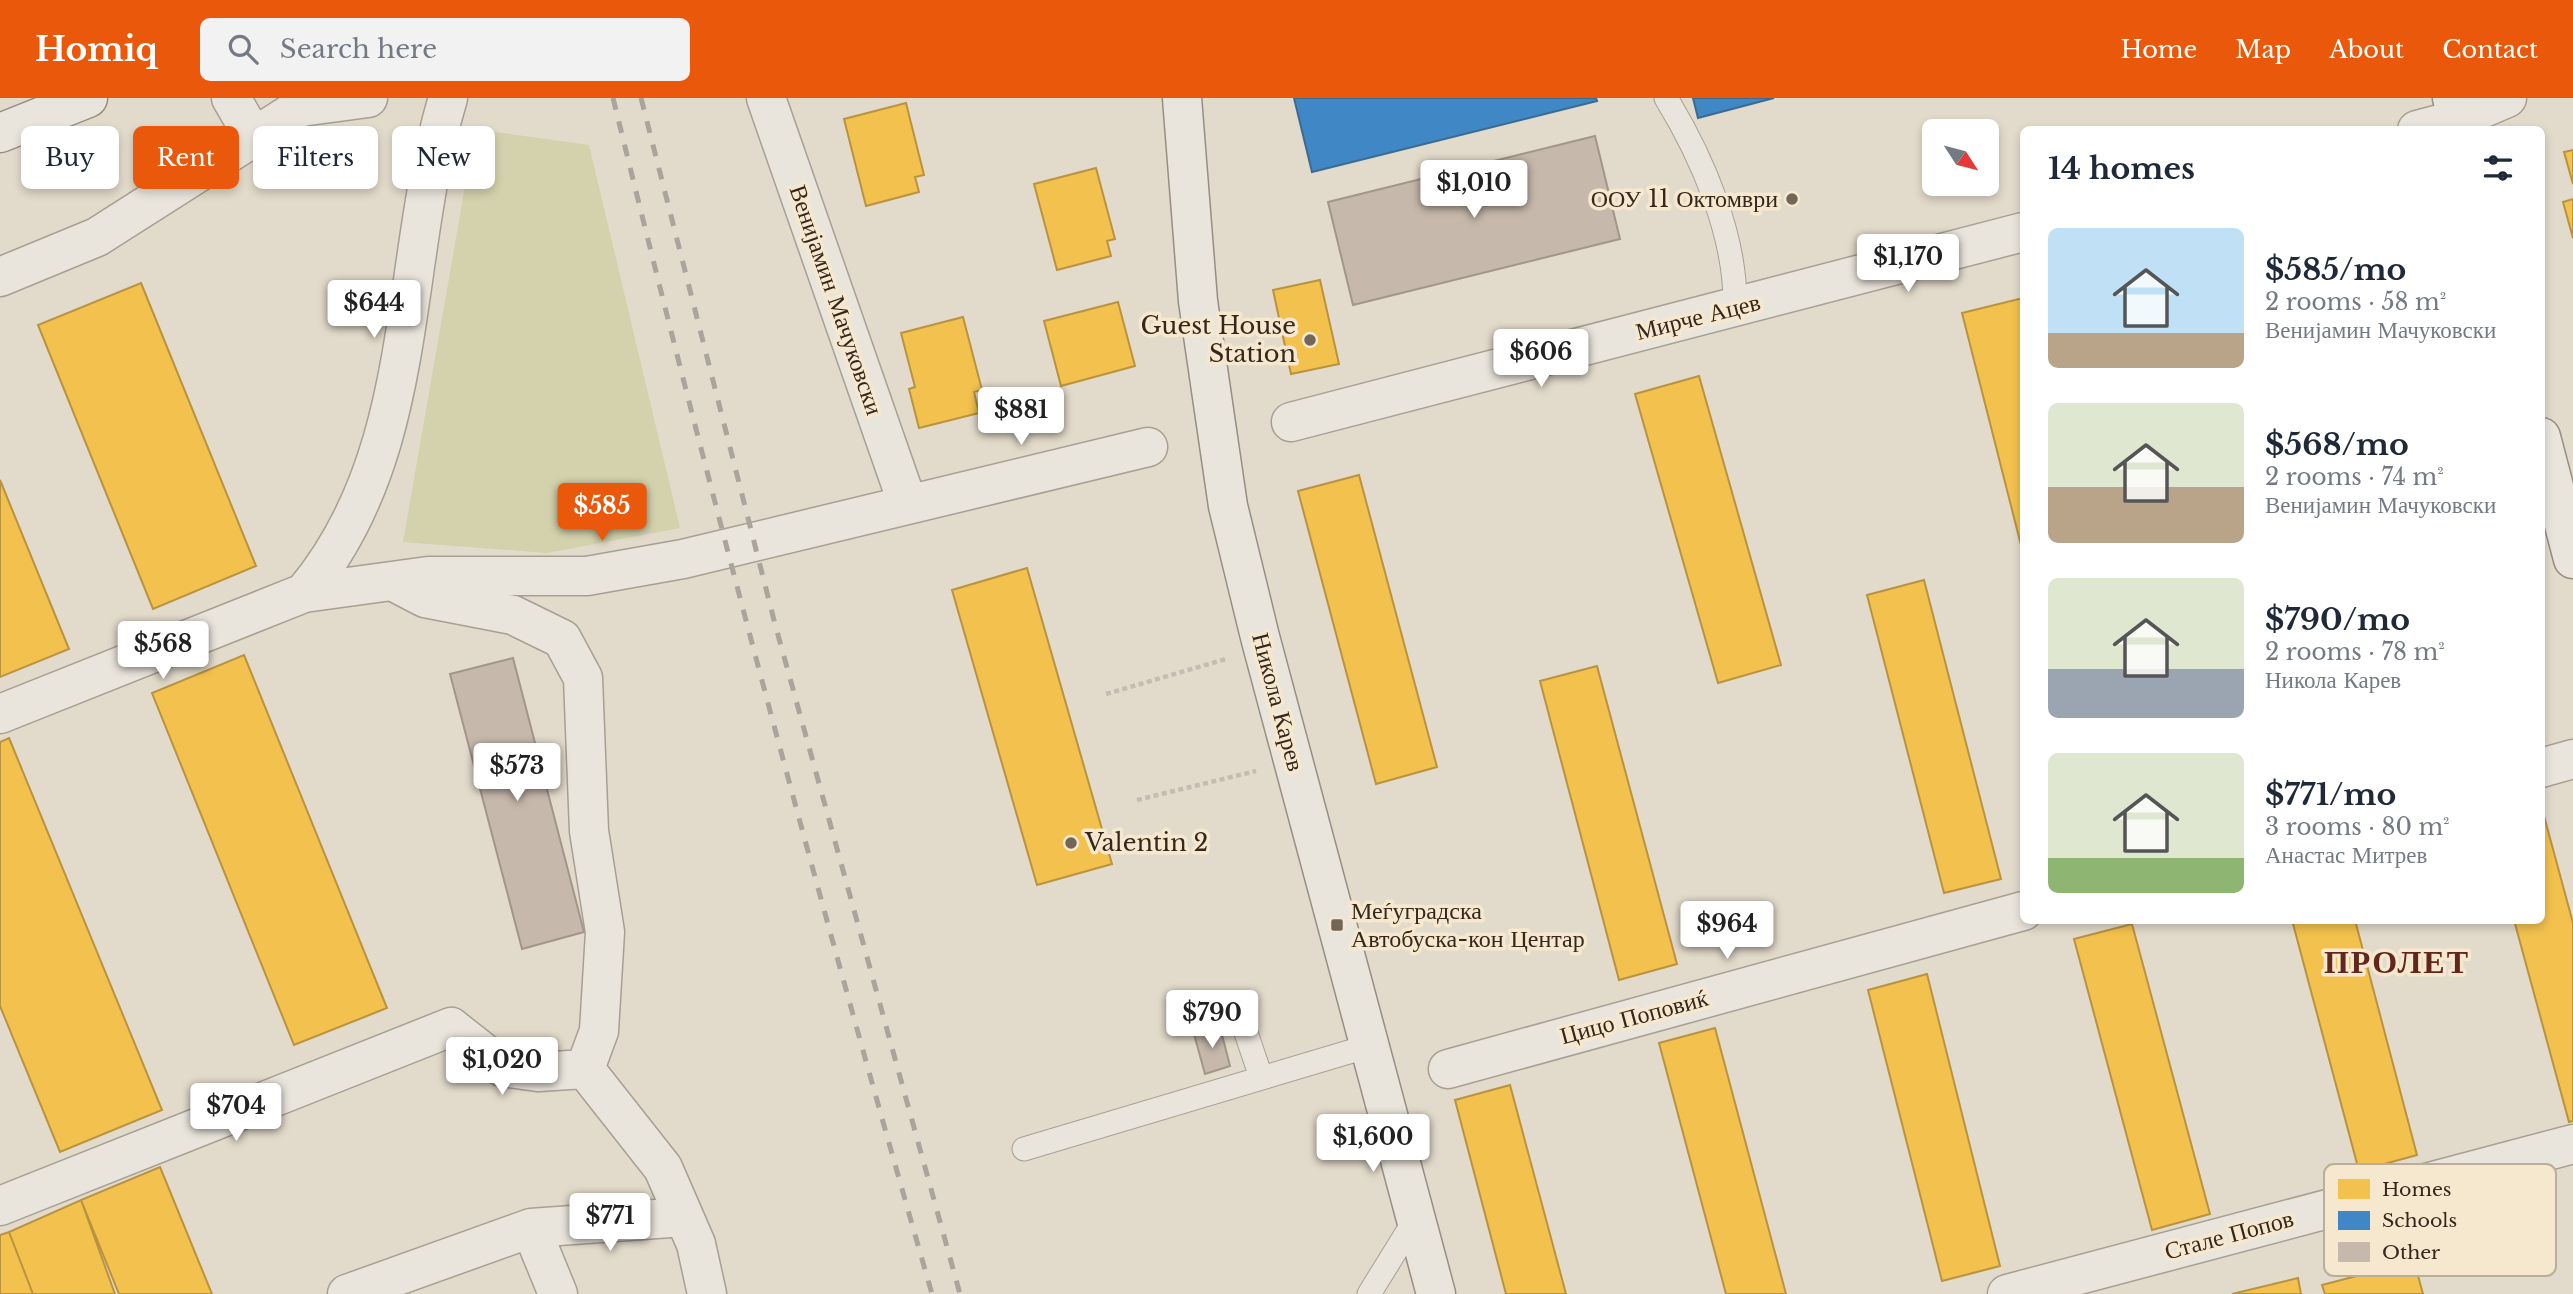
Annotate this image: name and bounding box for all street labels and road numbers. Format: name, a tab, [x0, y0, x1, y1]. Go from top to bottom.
street label: Венијамин Мачуковски	[783, 181, 890, 419]
street label: Мирче Ацев	[1633, 287, 1763, 346]
street label: Никола Карев	[1246, 629, 1311, 774]
street label: Цицо Поповиќ	[1557, 983, 1711, 1050]
street label: Стале Попов	[2161, 1203, 2297, 1266]

